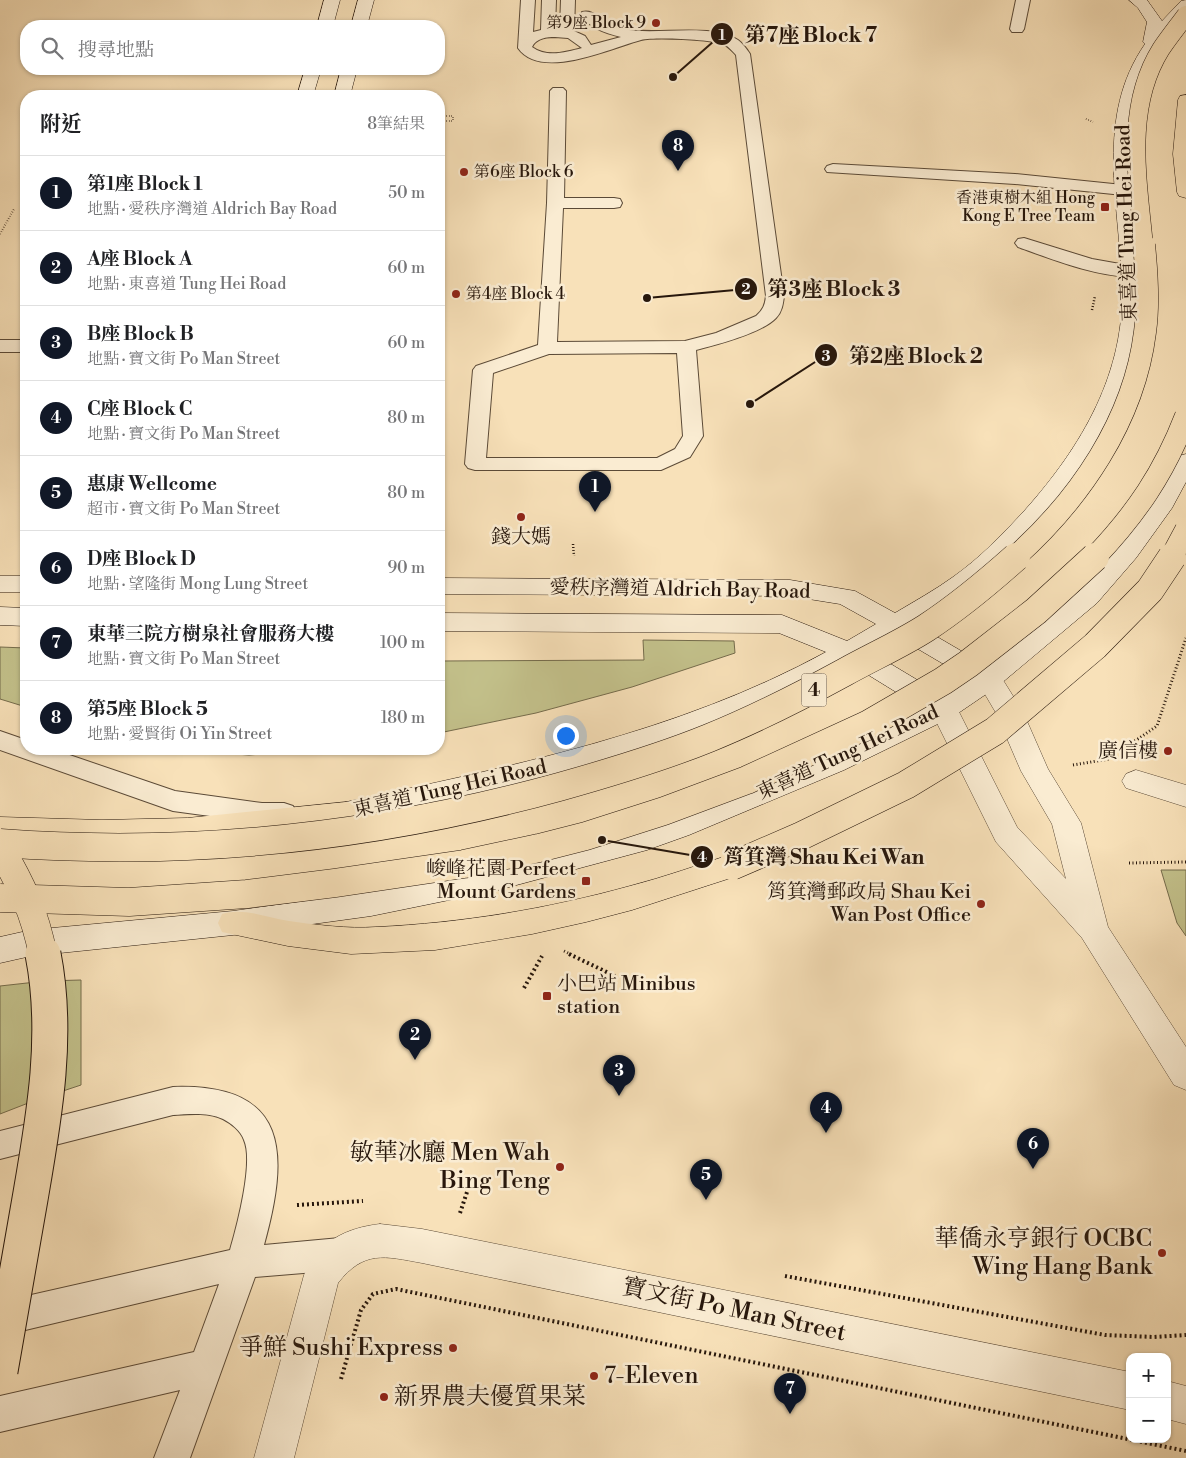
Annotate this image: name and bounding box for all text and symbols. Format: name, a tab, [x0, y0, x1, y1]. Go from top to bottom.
place label: 第9座 Block 9	[547, 13, 646, 33]
callout: 第7座 Block 7	[710, 16, 887, 52]
marker: 第9座 Block 9	[650, 17, 662, 29]
search box	[20, 20, 445, 75]
text: 第7座 Block 7	[745, 23, 878, 49]
text: 1	[718, 26, 726, 45]
icon: search	[38, 34, 66, 62]
text: 搜尋地點	[78, 38, 154, 62]
text: 附近	[40, 112, 82, 138]
text: 8筆結果	[367, 114, 425, 134]
street label: 東喜道 Tung Hei Road	[1111, 123, 1143, 322]
pin: 8	[662, 130, 694, 171]
place label: 第6座 Block 6	[474, 162, 574, 182]
marker: 第6座 Block 6	[458, 166, 470, 178]
text: 第1座 Block 1	[87, 172, 203, 196]
text: 1	[52, 183, 60, 203]
text: 50 m	[388, 183, 425, 203]
place label: 香港東樹木組 Hong Kong E Tree Team	[956, 188, 1096, 226]
text: 地點 · 愛秩序灣道 Aldrich Bay Road	[87, 199, 337, 219]
marker: 香港東樹木組 Hong Kong E Tree Team	[1099, 201, 1111, 213]
text: A座 Block A	[87, 247, 192, 271]
text: 2	[51, 258, 61, 278]
text: 60 m	[387, 258, 425, 278]
callout: 第3座 Block 3	[733, 271, 911, 307]
text: 地點 · 東喜道 Tung Hei Road	[87, 274, 286, 294]
text: 第3座 Block 3	[768, 277, 900, 303]
text: 2	[741, 280, 751, 299]
place label: 第4座 Block 4	[466, 284, 566, 304]
marker: 第4座 Block 4	[450, 288, 462, 300]
text: B座 Block B	[87, 322, 194, 346]
text: 3	[51, 333, 61, 353]
text: 60 m	[387, 333, 425, 353]
callout: 第2座 Block 2	[814, 337, 993, 373]
text: 第2座 Block 2	[849, 344, 983, 370]
text: 3	[821, 347, 831, 366]
text: 地點 · 寶文街 Po Man Street	[87, 349, 280, 369]
text: C座 Block C	[87, 397, 192, 421]
text: 4	[51, 408, 61, 428]
text: 80 m	[387, 408, 425, 428]
text: 地點 · 寶文街 Po Man Street	[87, 424, 280, 444]
pin: 1	[579, 471, 611, 512]
text: 惠康 Wellcome	[87, 472, 217, 496]
text: 5	[51, 483, 61, 503]
text: 80 m	[387, 483, 425, 503]
text: 超市 · 寶文街 Po Man Street	[87, 499, 280, 519]
marker: 錢大媽	[515, 511, 527, 523]
place label: 錢大媽	[491, 525, 551, 550]
text: D座 Block D	[87, 547, 196, 571]
text: 6	[51, 558, 61, 578]
text: 90 m	[387, 558, 425, 578]
text: 地點 · 望隆街 Mong Lung Street	[87, 574, 308, 594]
street label: 愛秩序灣道 Aldrich Bay Road	[549, 575, 811, 605]
text: 東華三院方樹泉社會服務大樓	[87, 622, 334, 646]
text: 7	[51, 633, 61, 653]
text: 100 m	[380, 633, 425, 653]
text: 地點 · 寶文街 Po Man Street	[87, 649, 280, 669]
road number: 4	[802, 674, 826, 706]
text: 第5座 Block 5	[87, 697, 208, 721]
street label: 東喜道 Tung Hei Road	[753, 700, 943, 806]
text: 8	[51, 708, 61, 728]
text: 180 m	[381, 708, 425, 728]
your location	[553, 723, 579, 749]
text: 地點 · 愛賢街 Oi Yin Street	[87, 724, 272, 744]
place label: 廣信樓	[1098, 739, 1158, 764]
marker: 廣信樓	[1162, 745, 1174, 757]
street label: 東喜道 Tung Hei Road	[351, 754, 550, 823]
callout: 筲箕灣 Shau Kei Wan	[689, 839, 935, 875]
text: 筲箕灣 Shau Kei Wan	[724, 845, 925, 871]
text: 4	[697, 848, 707, 867]
place label: 峻峰花園 Perfect Mount Gardens	[426, 857, 576, 905]
marker: 峻峰花園 Perfect Mount Gardens	[580, 875, 592, 887]
place label: 筲箕灣郵政局 Shau Kei Wan Post Office	[767, 880, 971, 928]
marker: 筲箕灣郵政局 Shau Kei Wan Post Office	[975, 898, 987, 910]
place label: 小巴站 Minibus station	[557, 972, 695, 1020]
marker: 小巴站 Minibus station	[541, 990, 553, 1002]
pin: 2	[399, 1019, 431, 1060]
pin: 3	[603, 1055, 635, 1096]
pin: 4	[810, 1092, 842, 1133]
pin: 6	[1017, 1128, 1049, 1169]
place label: 敏華冰廳 Men Wah Bing Teng	[350, 1138, 551, 1196]
pin: 5	[690, 1159, 722, 1200]
marker: 敏華冰廳 Men Wah Bing Teng	[554, 1161, 566, 1173]
place label: 華僑永亨銀行 OCBC Wing Hang Bank	[934, 1224, 1153, 1282]
marker: 華僑永亨銀行 OCBC Wing Hang Bank	[1156, 1247, 1168, 1259]
street label: 寶文街 Po Man Street	[619, 1272, 849, 1348]
place label: 爭鮮 Sushi Express	[239, 1333, 443, 1363]
marker: 爭鮮 Sushi Express	[447, 1342, 459, 1354]
map controls	[1126, 1353, 1171, 1443]
button: +	[1126, 1353, 1171, 1398]
place label: 7-Eleven	[604, 1361, 699, 1391]
marker: 7-Eleven	[588, 1370, 600, 1382]
pin: 7	[774, 1373, 806, 1414]
place label: 新界農夫優質果菜	[394, 1382, 586, 1412]
marker: 新界農夫優質果菜	[378, 1391, 390, 1403]
button: −	[1126, 1398, 1171, 1443]

